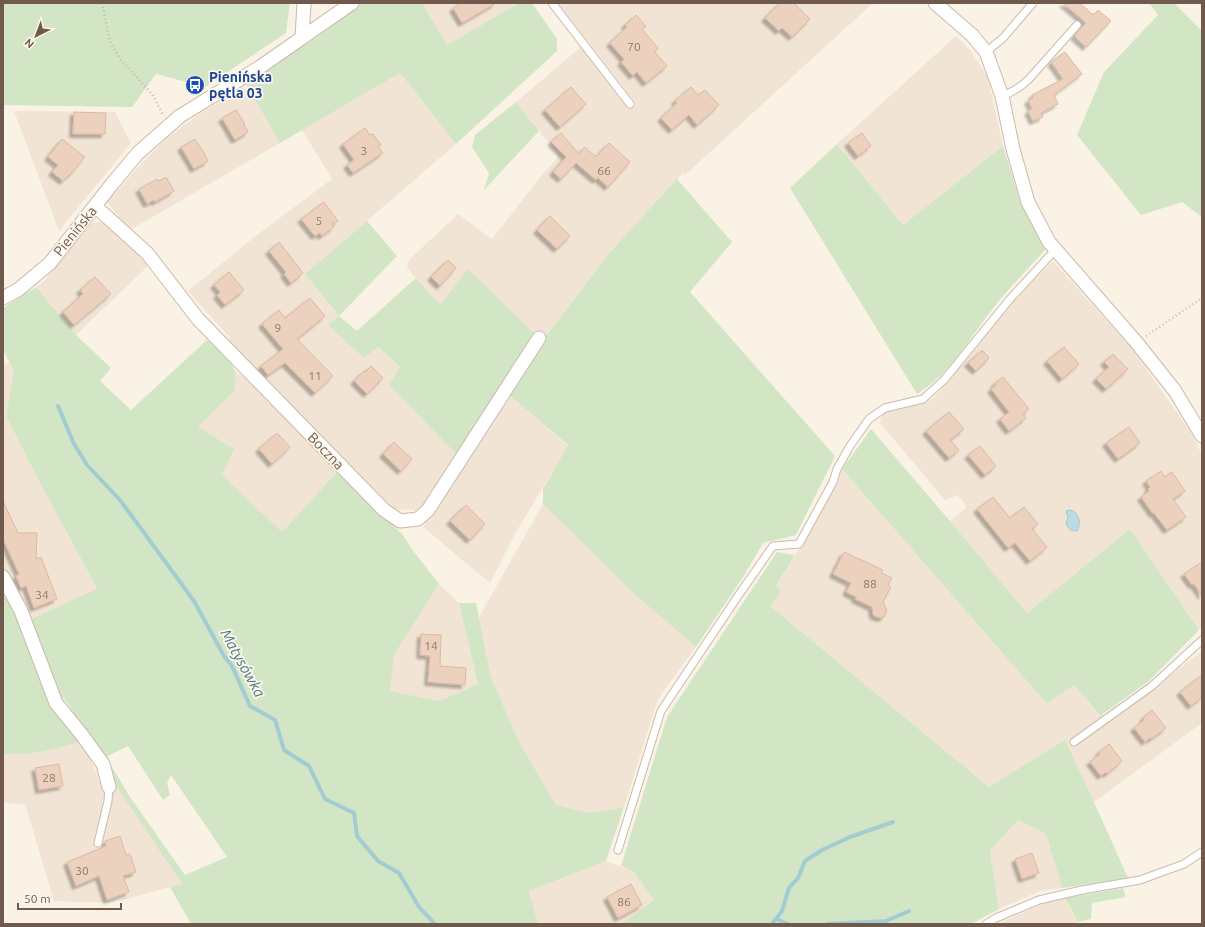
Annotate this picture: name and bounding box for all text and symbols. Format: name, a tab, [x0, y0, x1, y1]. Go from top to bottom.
north arrow	[16, 16, 56, 56]
text: N	[22, 36, 36, 51]
house number: 70	[627, 40, 641, 53]
place label: Pienińska pętla 03	[209, 69, 272, 102]
bus stop icon: Pienińska pętla 03	[184, 74, 206, 96]
house number: 3	[361, 144, 367, 157]
house number: 66	[597, 164, 611, 177]
street label: Pienińska	[50, 203, 100, 259]
house number: 5	[316, 214, 322, 227]
house number: 9	[275, 321, 281, 334]
house number: 11	[308, 369, 322, 382]
street label: Boczna	[305, 429, 347, 473]
house number: 88	[863, 577, 877, 590]
house number: 34	[35, 588, 49, 601]
water label: Matysówka	[217, 626, 269, 700]
house number: 14	[424, 639, 438, 652]
house number: 28	[42, 771, 56, 784]
house number: 30	[75, 864, 89, 877]
scale bar	[18, 885, 121, 911]
text: 50 m	[24, 892, 51, 905]
house number: 86	[617, 895, 631, 908]

